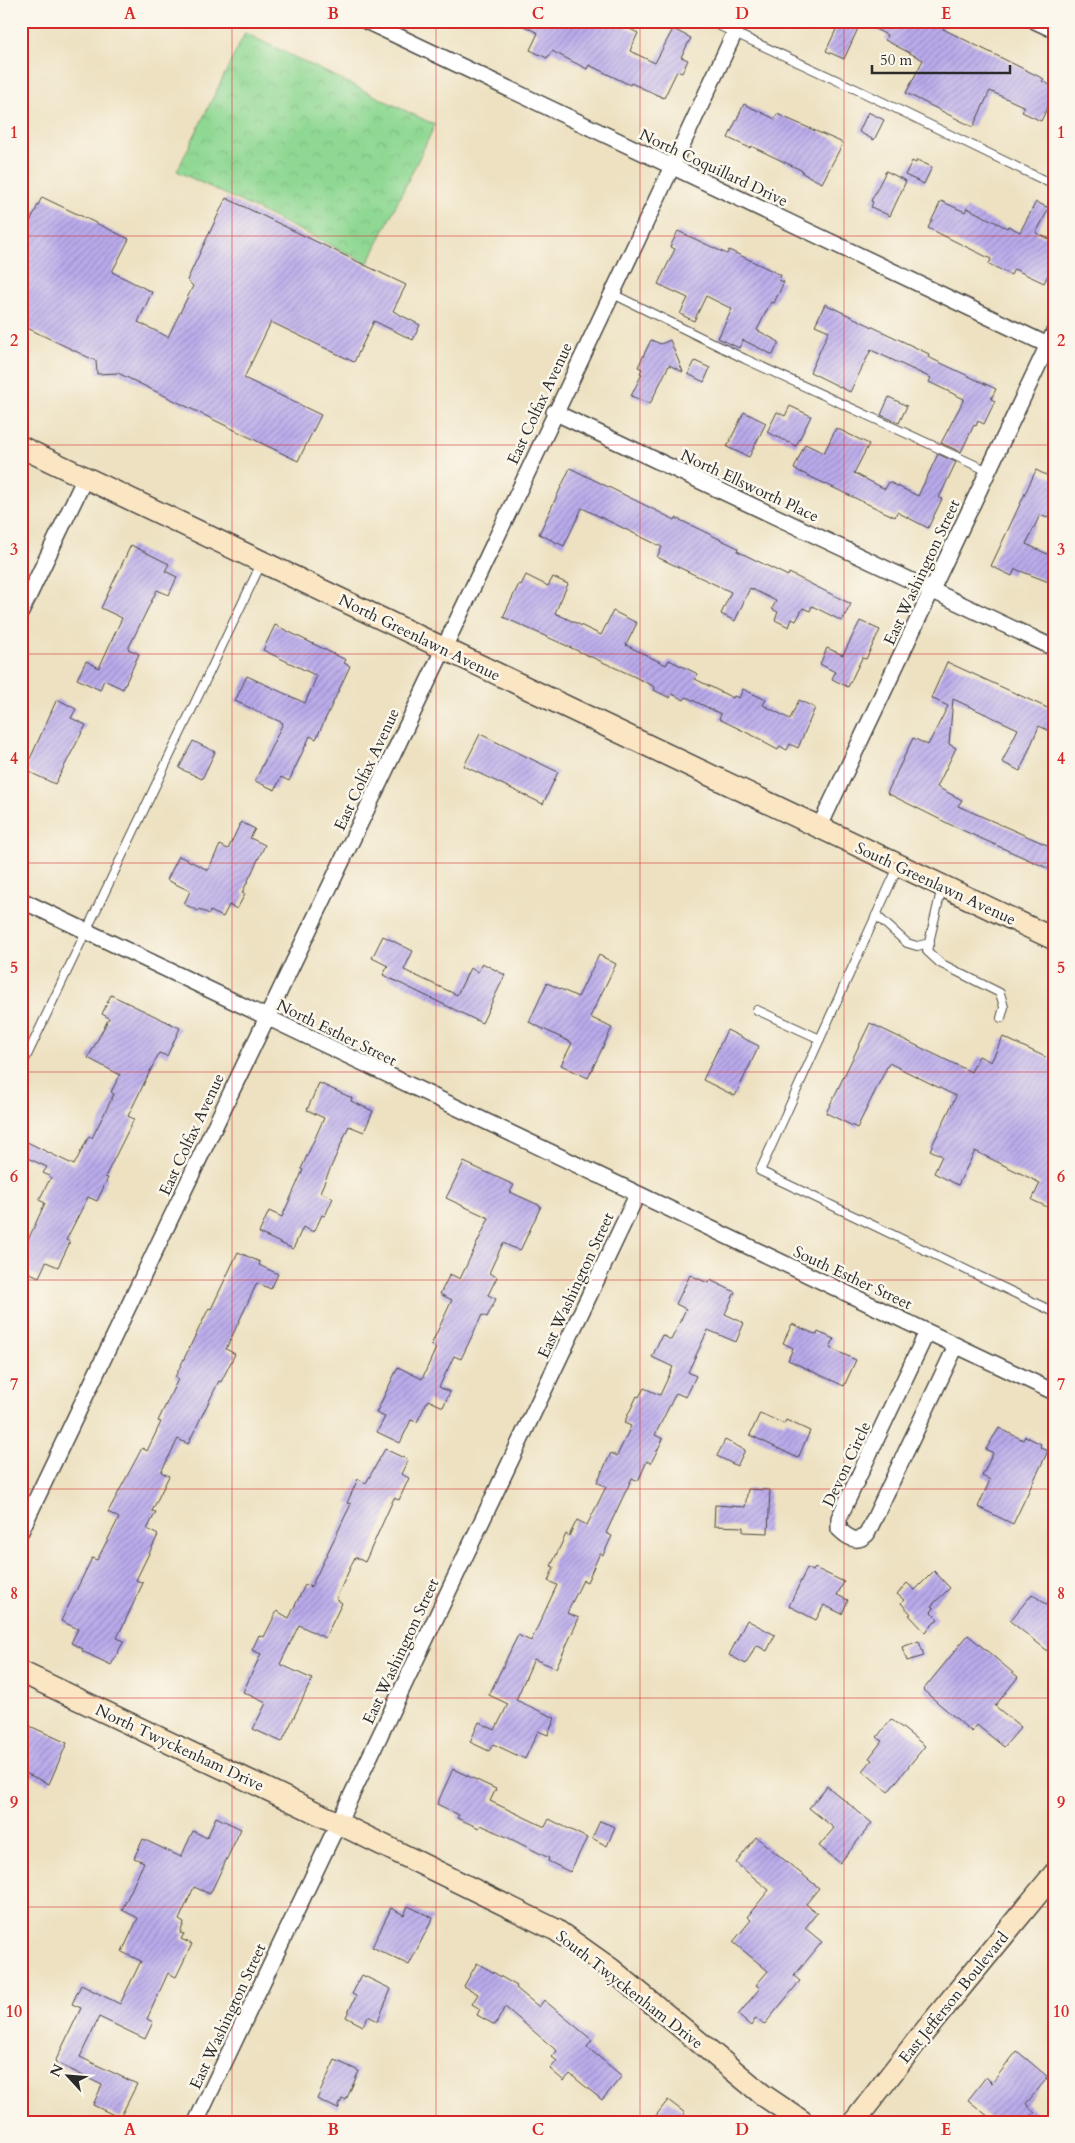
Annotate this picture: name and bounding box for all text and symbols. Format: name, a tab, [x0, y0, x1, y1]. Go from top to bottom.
text: A	[124, 3, 136, 25]
text: B	[327, 3, 339, 25]
text: C	[532, 3, 544, 25]
text: D	[735, 3, 749, 25]
text: E	[941, 3, 951, 25]
scale bar	[872, 42, 1010, 74]
text: 50 m	[880, 50, 912, 70]
text: 1	[10, 122, 18, 144]
text: 1	[1057, 122, 1065, 144]
street label: North Coquillard Drive	[636, 124, 791, 212]
text: 2	[10, 330, 18, 352]
text: 2	[1057, 330, 1065, 352]
street label: East Colfax Avenue	[502, 339, 578, 468]
street label: North Ellsworth Place	[677, 444, 822, 528]
street label: East Washington Street	[878, 496, 965, 649]
text: 3	[10, 539, 18, 561]
text: 3	[1057, 539, 1065, 561]
street label: North Greenlawn Avenue	[335, 589, 504, 687]
street label: East Colfax Avenue	[329, 705, 405, 834]
text: 4	[10, 748, 18, 770]
text: 4	[1057, 748, 1065, 770]
street label: South Greenlawn Avenue	[852, 837, 1019, 931]
text: 5	[10, 957, 18, 979]
text: 5	[1057, 957, 1065, 979]
street label: North Esther Street	[273, 994, 400, 1072]
street label: East Colfax Avenue	[154, 1070, 230, 1199]
text: 6	[10, 1166, 18, 1188]
text: 6	[1057, 1166, 1065, 1188]
street label: East Washington Street	[532, 1209, 619, 1362]
street label: South Esther Street	[790, 1241, 915, 1315]
text: 7	[10, 1374, 18, 1396]
text: 7	[1057, 1374, 1065, 1396]
street label: Devon Circle	[818, 1418, 876, 1511]
street label: East Washington Street	[357, 1575, 444, 1728]
text: 8	[10, 1583, 18, 1605]
text: 8	[1057, 1583, 1065, 1605]
street label: North Twyckenham Drive	[92, 1699, 267, 1797]
text: 9	[10, 1792, 18, 1814]
text: 9	[1057, 1792, 1065, 1814]
street label: South Twyckenham Drive	[551, 1925, 707, 2054]
street label: East Jefferson Boulevard	[894, 1927, 1014, 2068]
street label: East Washington Street	[184, 1940, 271, 2093]
text: 10	[6, 2001, 22, 2023]
text: 10	[1053, 2001, 1069, 2023]
north arrow	[42, 2050, 92, 2100]
text: N	[46, 2061, 68, 2080]
text: A	[124, 2119, 136, 2141]
text: B	[327, 2119, 339, 2141]
text: C	[532, 2119, 544, 2141]
text: D	[735, 2119, 749, 2141]
text: E	[941, 2119, 951, 2141]

